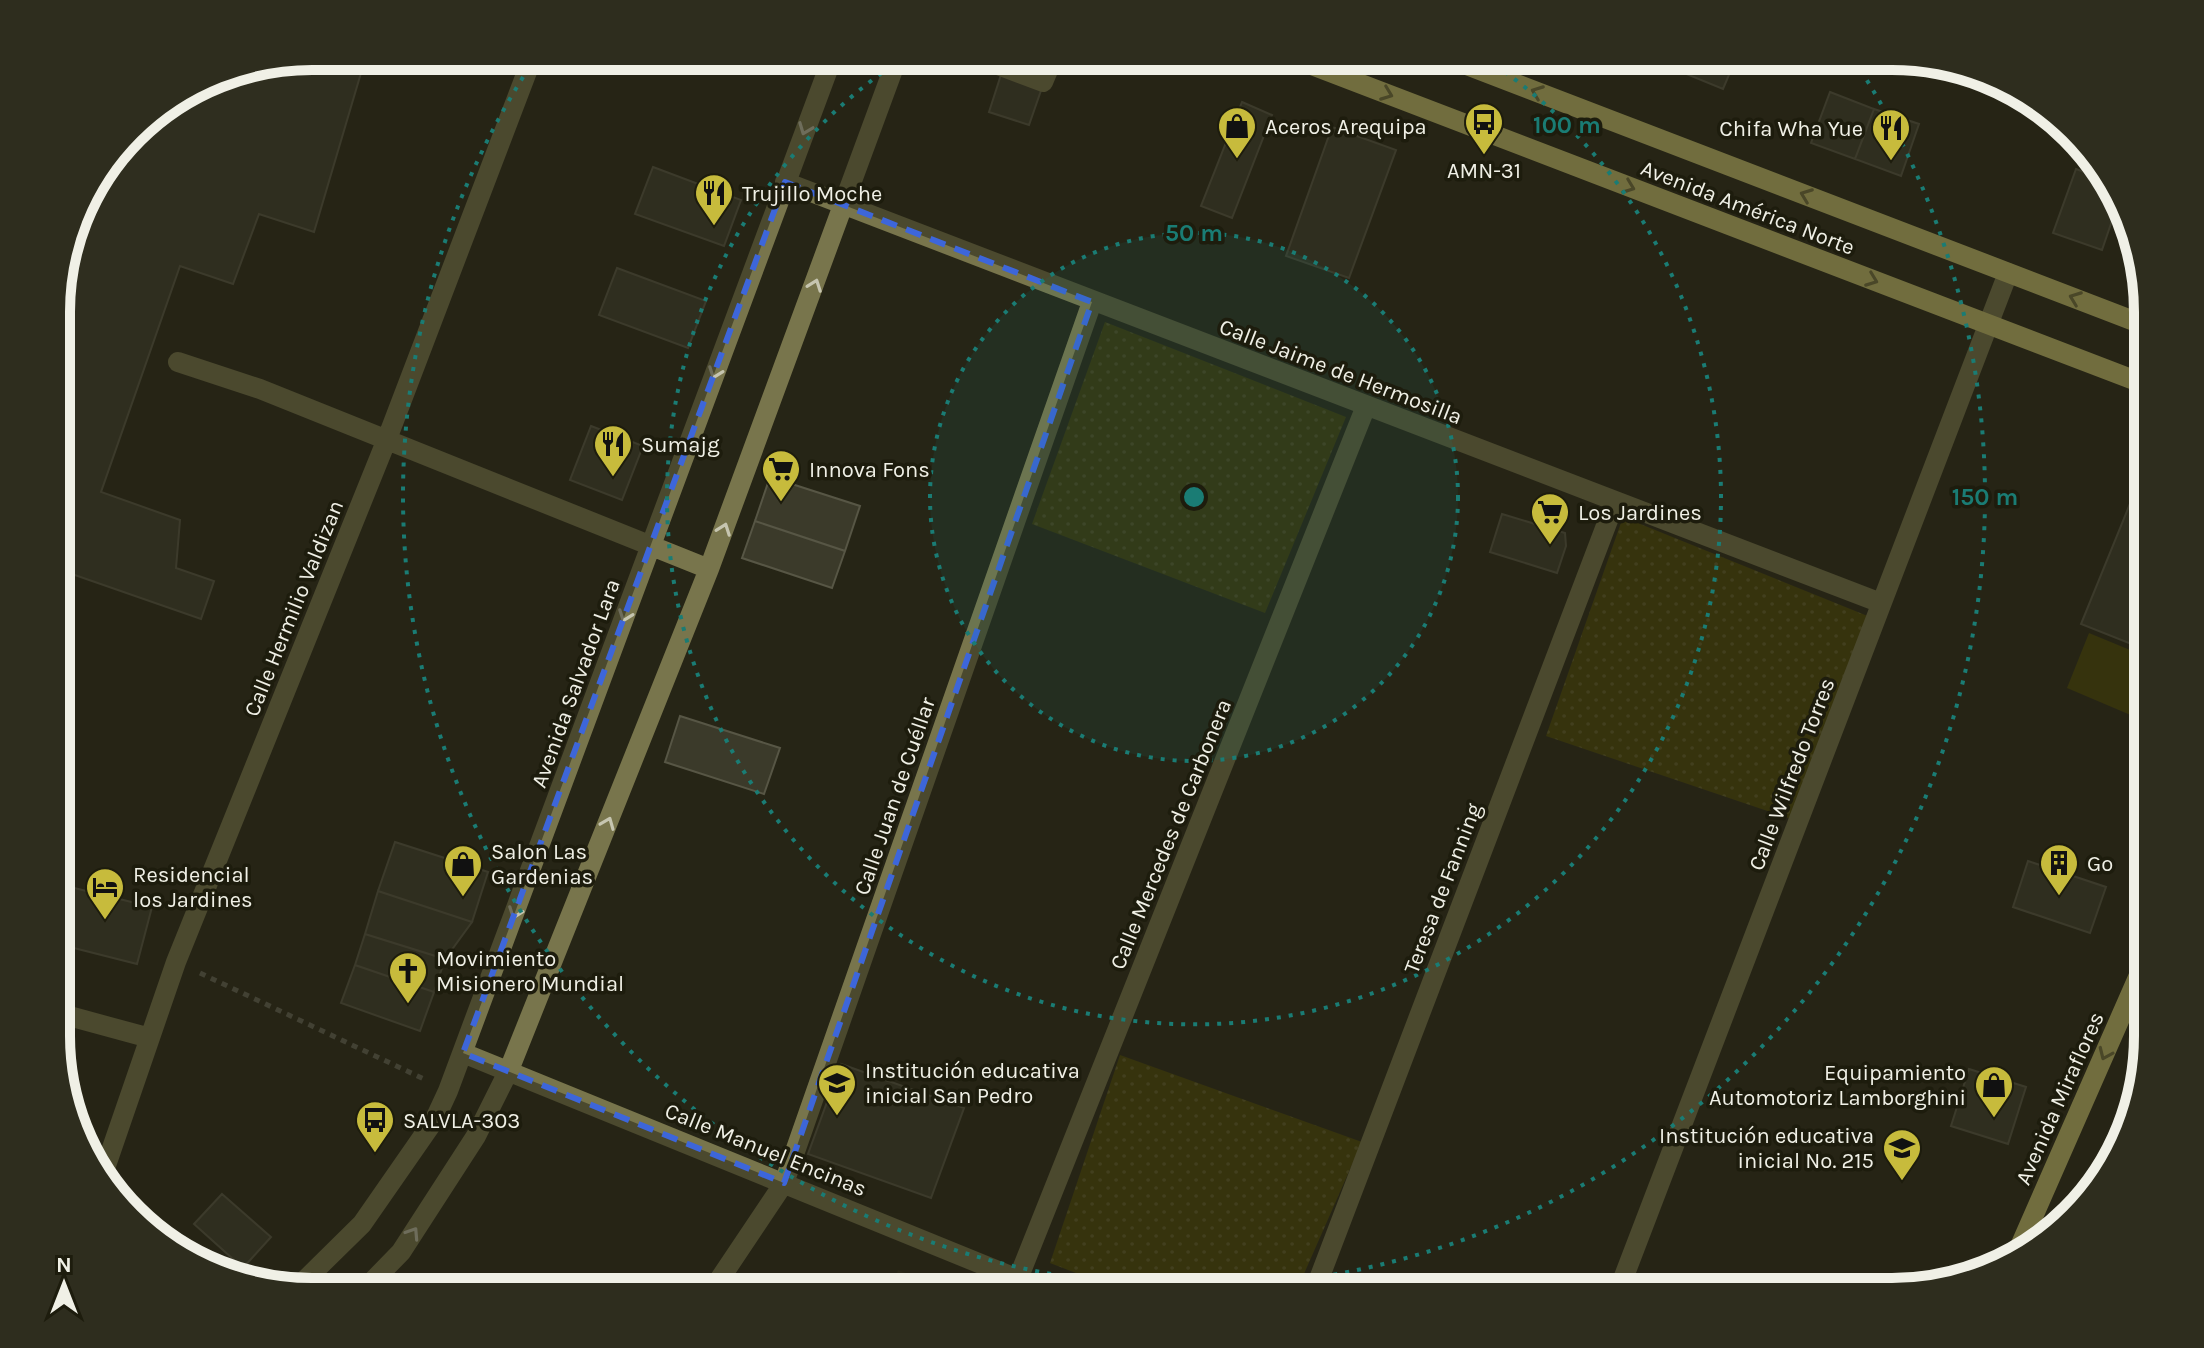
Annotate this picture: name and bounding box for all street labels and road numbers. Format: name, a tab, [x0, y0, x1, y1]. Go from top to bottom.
street label: Avenida América Norte	[1637, 155, 1858, 261]
street label: Calle Jaime de Hermosilla	[1216, 314, 1466, 430]
street label: Calle Hermilio Valdizan	[239, 496, 349, 720]
street label: Avenida Salvador Lara	[526, 575, 626, 791]
street label: Calle Wilfredo Torres	[1743, 674, 1841, 874]
street label: Calle Juan de Cuéllar	[849, 694, 941, 899]
street label: Calle Mercedes de Carbonera	[1105, 696, 1237, 973]
street label: Teresa de Fanning	[1398, 799, 1488, 977]
street label: Avenida Miraflores	[2010, 1008, 2110, 1189]
street label: Calle Manuel Encinas	[661, 1098, 870, 1202]

